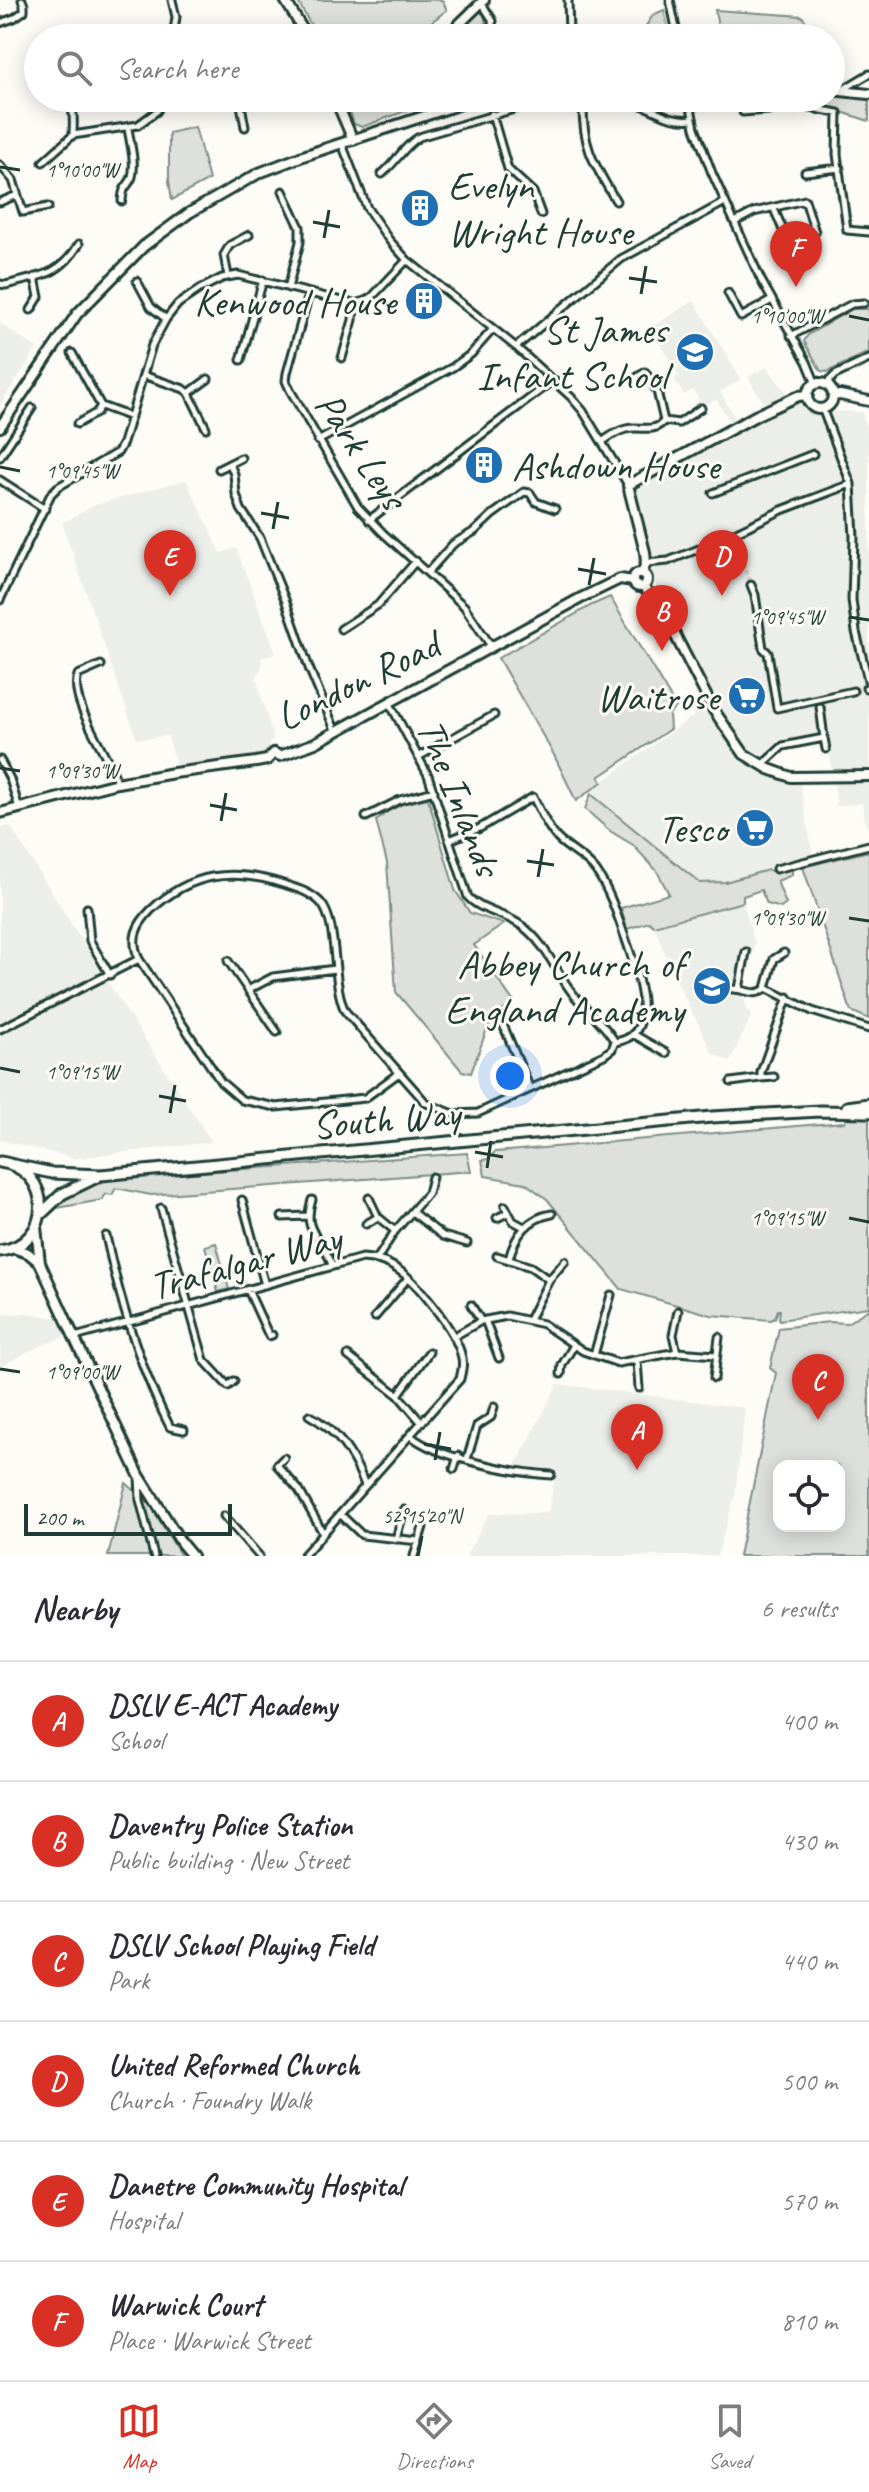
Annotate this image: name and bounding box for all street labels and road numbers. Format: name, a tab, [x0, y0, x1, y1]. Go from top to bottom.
street label: Park Leys	[304, 383, 420, 521]
street label: London Road	[268, 617, 453, 742]
street label: The Inlands	[405, 712, 514, 886]
street label: South Way	[310, 1087, 465, 1150]
street label: Trafalgar Way	[144, 1212, 350, 1311]

